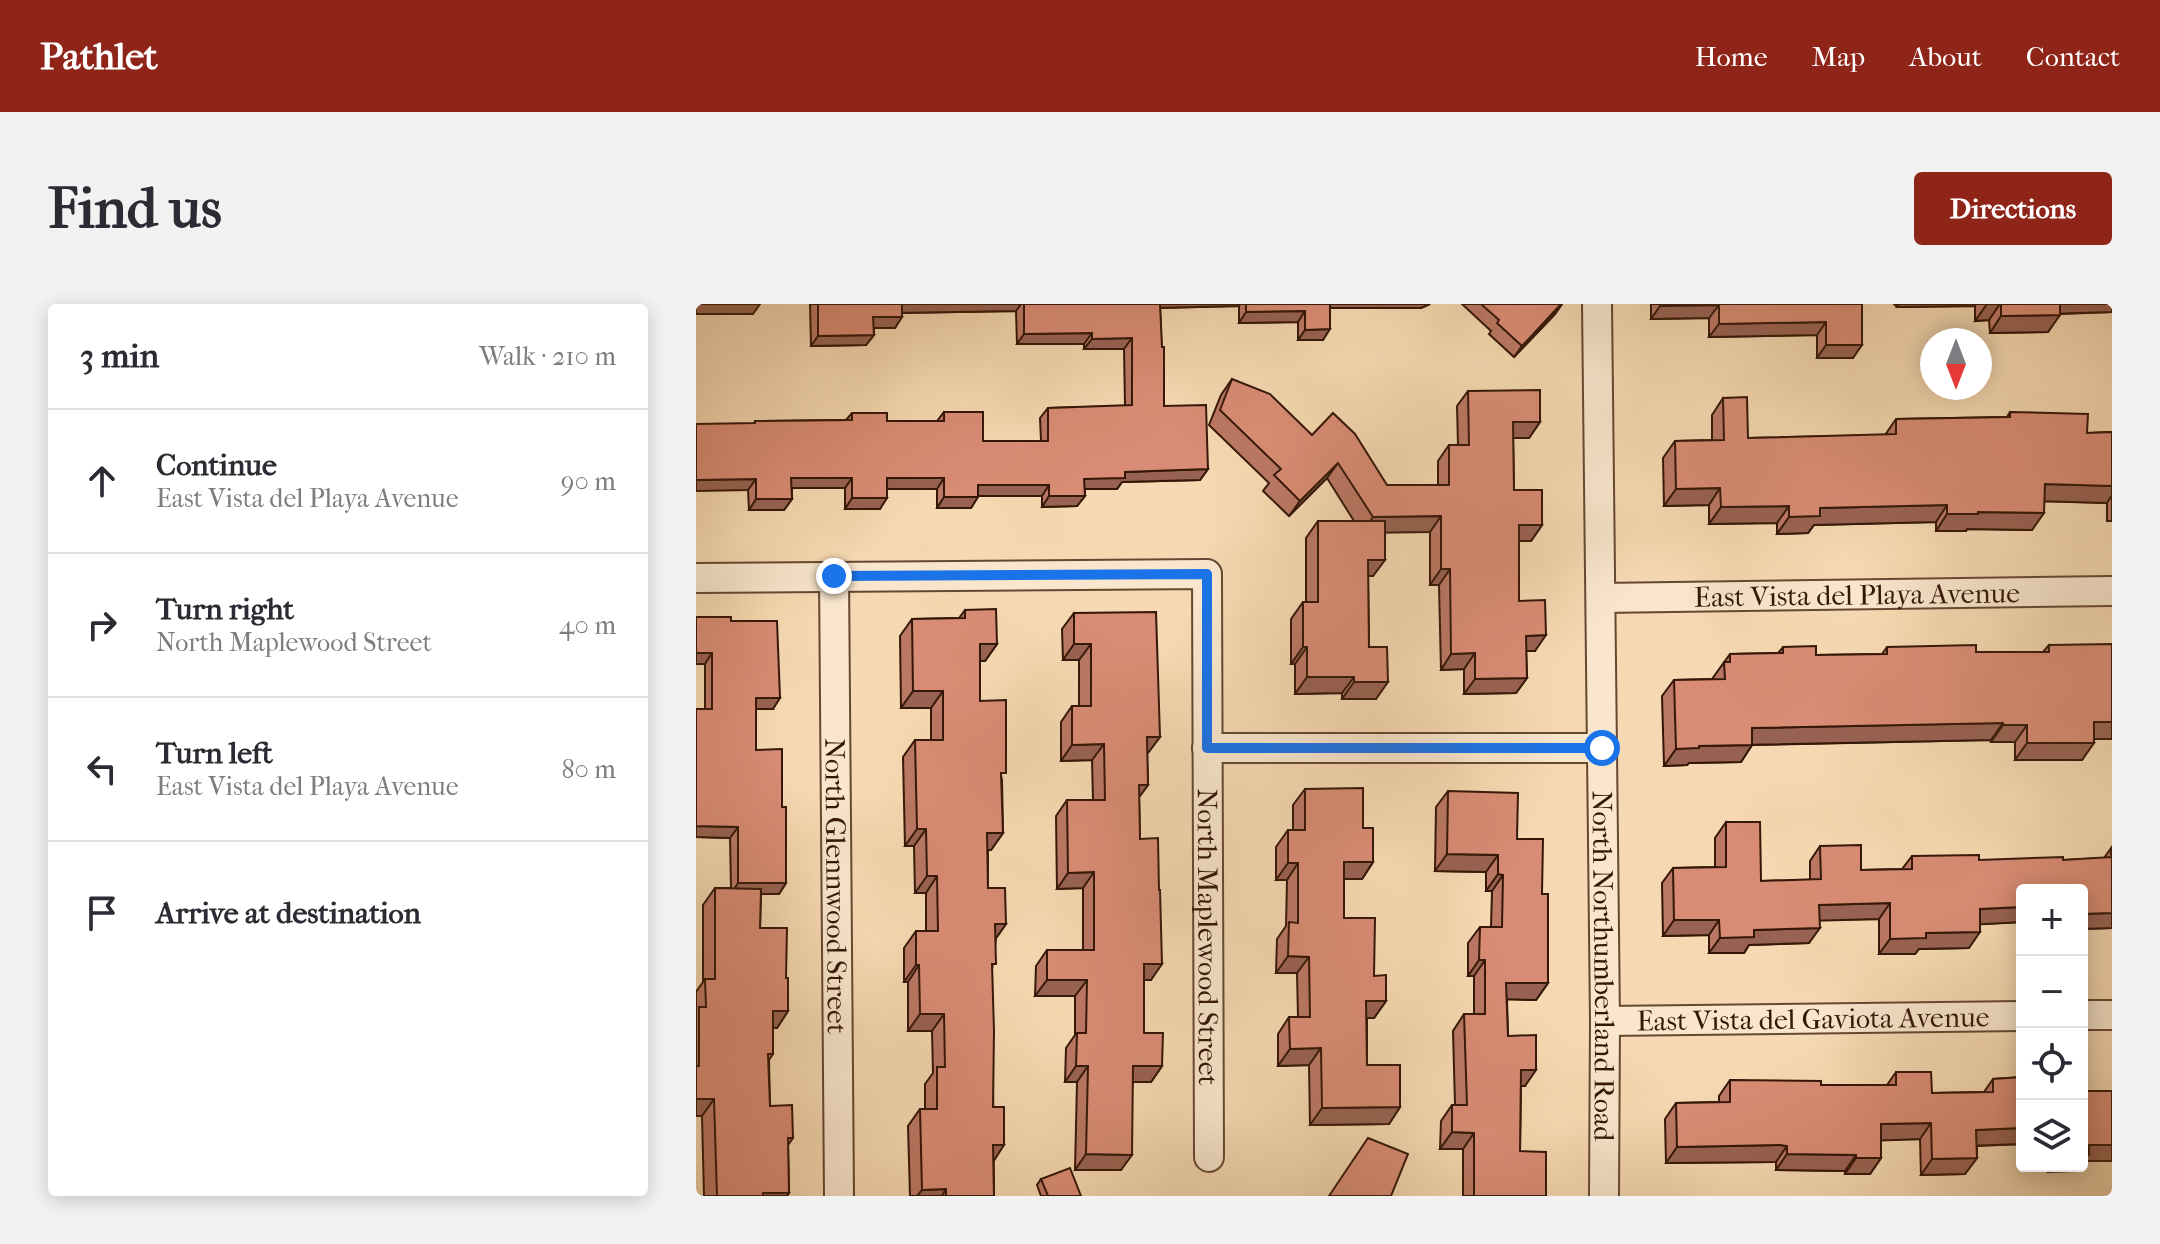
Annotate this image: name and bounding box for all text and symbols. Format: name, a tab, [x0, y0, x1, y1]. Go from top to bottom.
text: Pathlet	[40, 34, 158, 79]
text: Home	[1695, 40, 1768, 73]
text: Map	[1812, 40, 1865, 73]
text: About	[1909, 40, 1982, 73]
text: Contact	[2026, 40, 2120, 73]
button: Directions	[1914, 172, 2112, 245]
text: Find us	[48, 176, 222, 241]
north arrow	[1920, 328, 1992, 400]
text: 3 min	[80, 336, 159, 376]
text: Walk · 210 m	[479, 341, 616, 372]
text: Continue	[156, 448, 277, 483]
icon: ahead	[80, 459, 124, 503]
text: 90 m	[561, 466, 616, 497]
text: East Vista del Playa Avenue	[156, 483, 459, 514]
route end	[816, 558, 852, 594]
street label: East Vista del Playa Avenue	[1694, 576, 2020, 614]
text: Turn right	[156, 592, 294, 627]
icon: right	[80, 603, 124, 647]
text: 40 m	[559, 610, 616, 641]
text: North Maplewood Street	[156, 627, 432, 658]
route start	[1584, 730, 1620, 766]
text: Turn left	[156, 736, 273, 771]
street label: North Glennwood Street	[818, 738, 854, 1034]
icon: left	[80, 747, 124, 791]
text: 80 m	[561, 754, 616, 785]
text: East Vista del Playa Avenue	[156, 771, 459, 802]
street label: North Maplewood Street	[1191, 788, 1225, 1086]
street label: North Northumberland Road	[1585, 791, 1621, 1142]
map controls	[2016, 884, 2088, 1172]
button: +	[2016, 884, 2088, 956]
icon: arrive	[80, 891, 124, 935]
text: Arrive at destination	[156, 896, 421, 931]
button: −	[2016, 956, 2088, 1028]
street label: East Vista del Gaviota Avenue	[1636, 1000, 1990, 1038]
button: locate	[2016, 1028, 2088, 1100]
button: layers	[2016, 1100, 2088, 1172]

